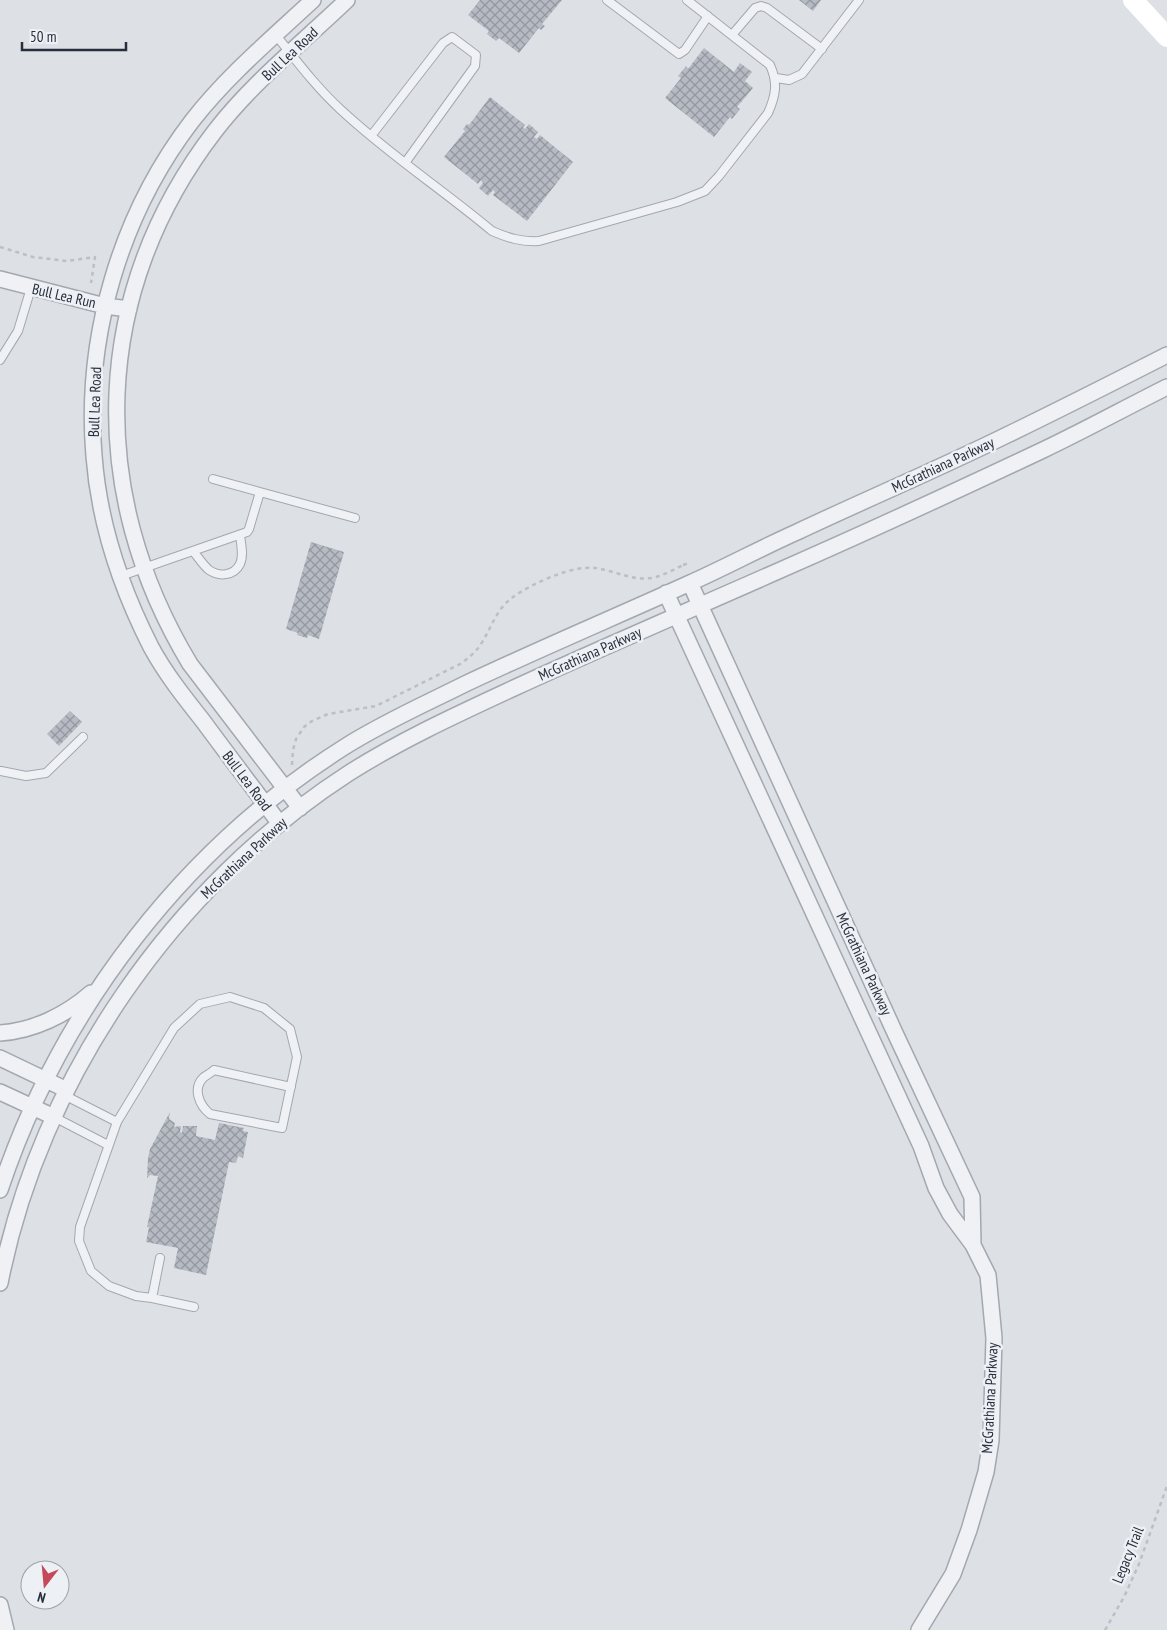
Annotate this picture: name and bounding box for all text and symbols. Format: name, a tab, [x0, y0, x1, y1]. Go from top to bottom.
scale bar	[22, 20, 126, 52]
street label: Bull Lea Road	[257, 23, 322, 85]
text: 50 m	[30, 27, 56, 46]
street label: Bull Lea Run	[30, 279, 98, 312]
street label: Bull Lea Road	[84, 367, 105, 437]
street label: McGrathiana Parkway	[889, 432, 997, 497]
street label: McGrathiana Parkway	[535, 622, 645, 685]
street label: Bull Lea Road	[219, 747, 276, 814]
street label: McGrathiana Parkway	[197, 813, 291, 902]
street label: McGrathiana Parkway	[832, 910, 897, 1018]
street label: McGrathiana Parkway	[977, 1342, 1002, 1454]
street label: Legacy Trail	[1108, 1523, 1148, 1586]
north arrow	[20, 1560, 70, 1610]
text: N	[35, 1588, 48, 1607]

